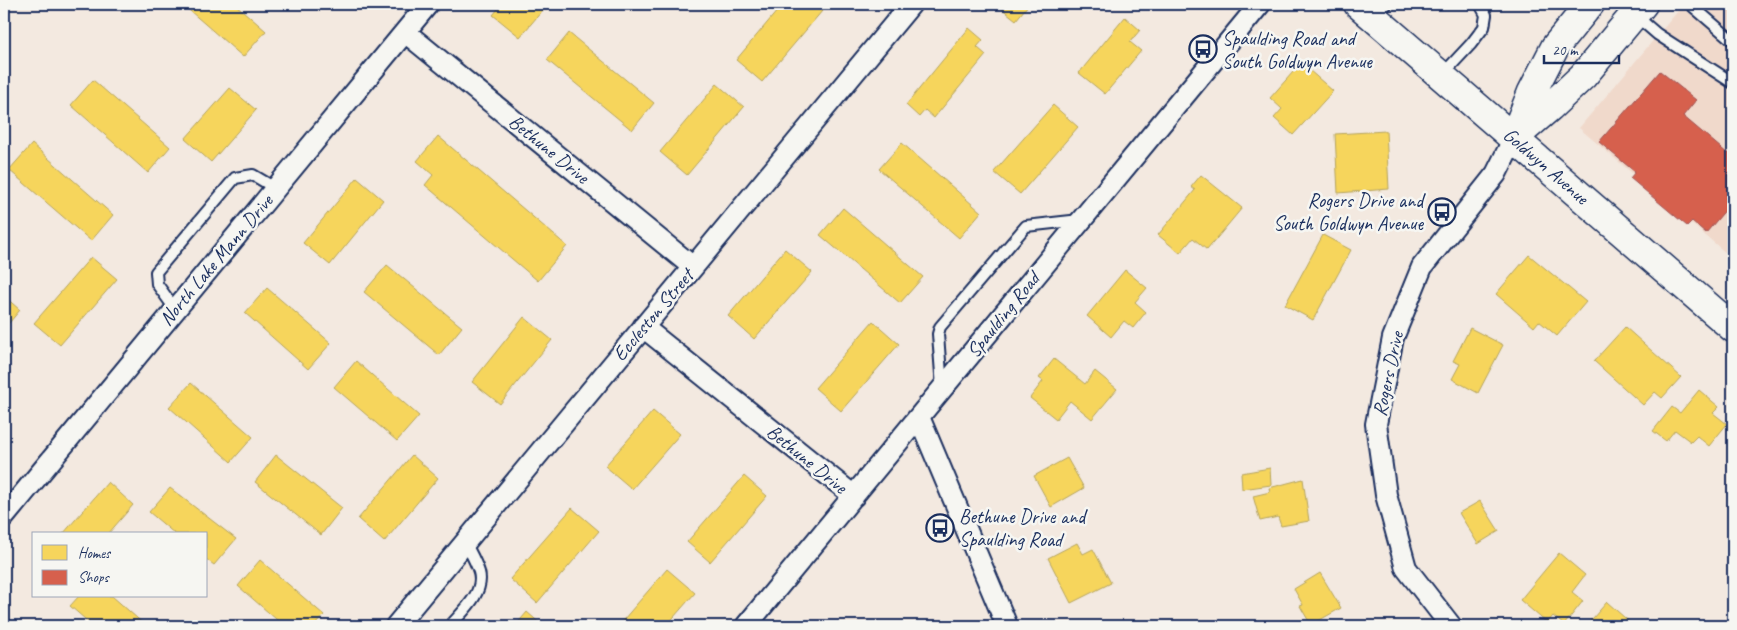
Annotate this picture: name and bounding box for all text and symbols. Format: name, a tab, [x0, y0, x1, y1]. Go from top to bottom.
place label: Spaulding Road and South Goldwyn Avenue	[1222, 26, 1373, 74]
scale bar	[1544, 32, 1620, 64]
bus stop icon: Spaulding Road and South Goldwyn Avenue	[1188, 34, 1218, 64]
text: 20 m	[1552, 41, 1579, 60]
street label: Bethune Drive	[504, 109, 595, 190]
street label: Goldwyn Avenue	[1498, 122, 1595, 211]
street label: North Lake Mann Drive	[154, 188, 279, 331]
place label: Rogers Drive and South Goldwyn Avenue	[1273, 188, 1426, 236]
bus stop icon: Rogers Drive and South Goldwyn Avenue	[1427, 197, 1457, 227]
street label: Eccleston Street	[607, 261, 701, 366]
street label: Spaulding Road	[961, 265, 1047, 363]
street label: Rogers Drive	[1367, 328, 1409, 419]
street label: Bethune Drive	[762, 419, 853, 500]
place label: Bethune Drive and Spaulding Road	[959, 504, 1088, 552]
bus stop icon: Bethune Drive and Spaulding Road	[925, 513, 955, 543]
legend	[32, 532, 208, 598]
text: Homes	[78, 544, 112, 563]
text: Shops	[78, 568, 111, 587]

